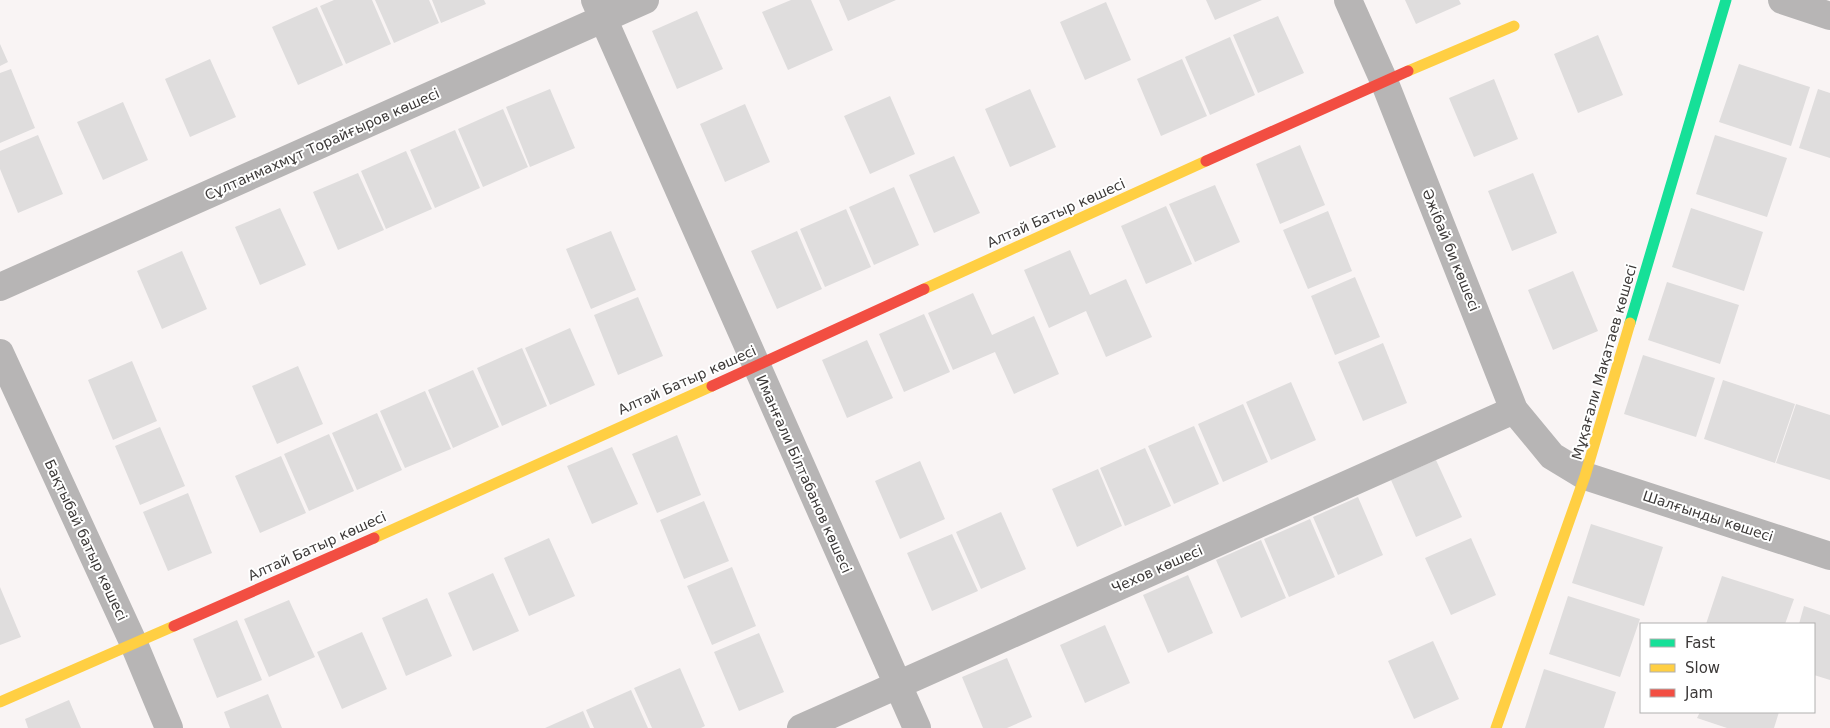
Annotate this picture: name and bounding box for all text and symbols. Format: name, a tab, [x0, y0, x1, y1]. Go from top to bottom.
street label: Сұлтанмахмұт Торайғыров көшесі	[202, 85, 442, 203]
street label: Алтай Батыр көшесі	[984, 175, 1128, 251]
street label: Әжібай би көшесі	[1419, 187, 1483, 313]
street label: Мұқағали Мақатаев көшесі	[1568, 262, 1640, 462]
street label: Алтай Батыр көшесі	[615, 342, 759, 418]
street label: Иманғали Білтабанов көшесі	[753, 373, 855, 575]
street label: Бақтыбай батыр көшесі	[41, 457, 131, 623]
street label: Шалғынды көшесі	[1641, 487, 1775, 545]
street label: Алтай Батыр көшесі	[245, 508, 389, 584]
street label: Чехов көшесі	[1109, 542, 1205, 596]
legend	[1640, 623, 1815, 713]
text: Fast	[1685, 634, 1715, 652]
text: Slow	[1685, 659, 1720, 677]
text: Jam	[1684, 684, 1713, 702]

